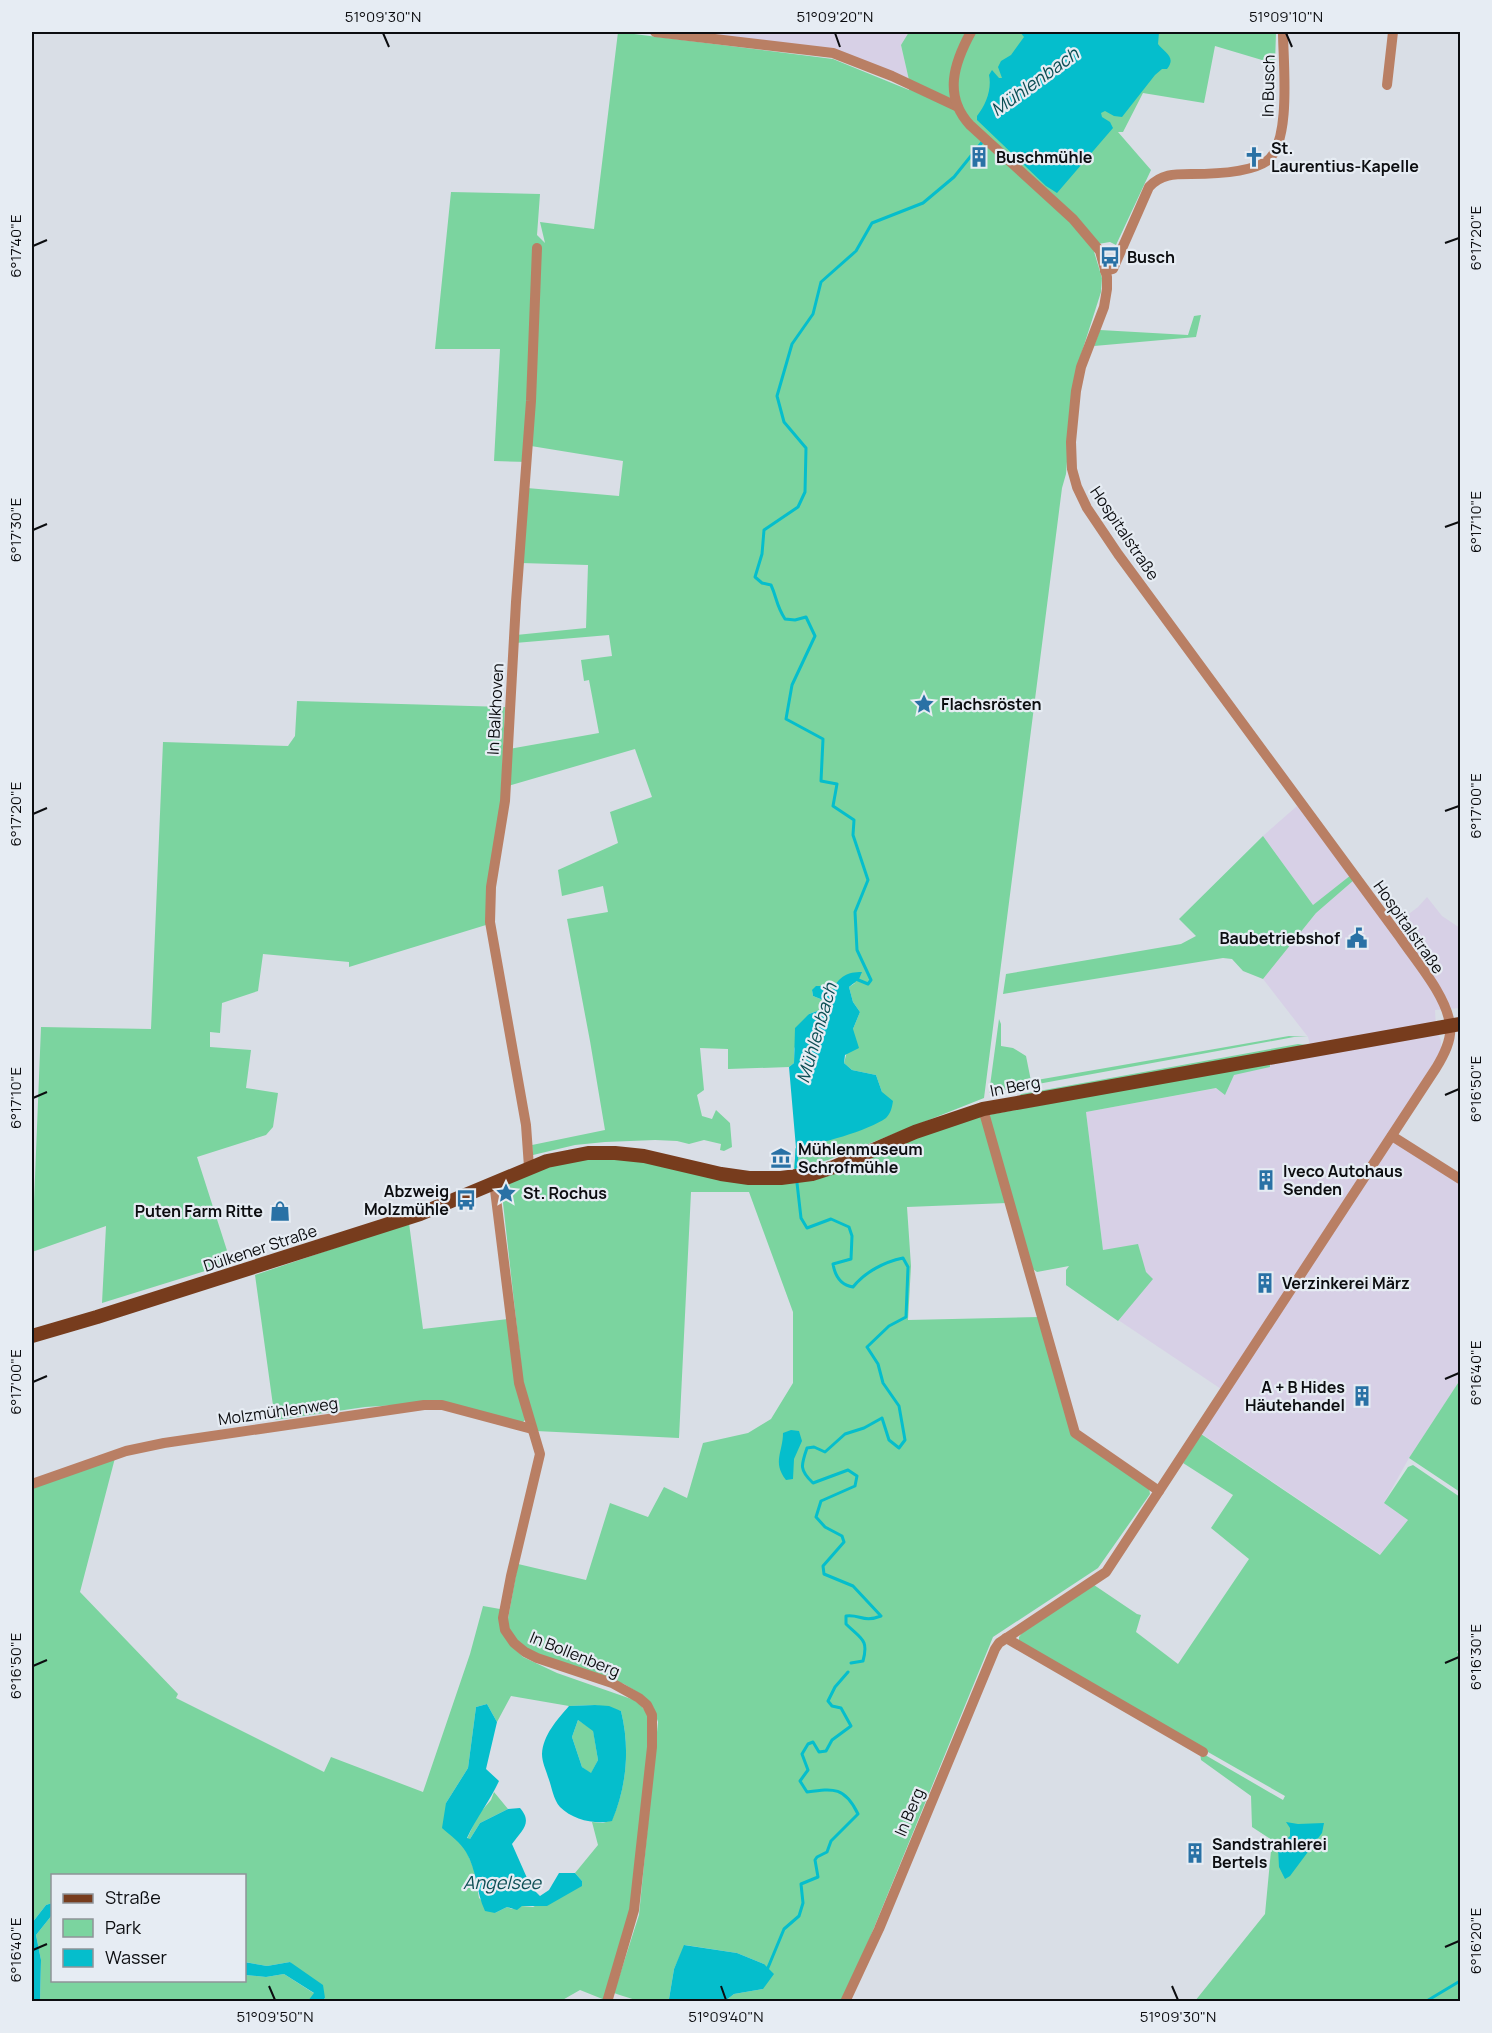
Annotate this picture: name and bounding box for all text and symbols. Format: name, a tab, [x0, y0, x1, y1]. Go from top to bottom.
text: 51°09'30"N	[345, 6, 421, 27]
text: 51°09'20"N	[797, 6, 873, 27]
text: 51°09'10"N	[1249, 6, 1323, 27]
water label: Mühlenbach	[986, 40, 1084, 121]
street label: In Busch	[1256, 55, 1280, 117]
place label: St. Laurentius-Kapelle	[1271, 137, 1419, 177]
building icon: Buschmühle	[967, 145, 991, 169]
church icon: St. Laurentius-Kapelle	[1242, 145, 1266, 169]
place label: Buschmühle	[996, 146, 1093, 168]
text: 6°17'20"E	[1465, 206, 1486, 270]
text: 6°17'40"E	[5, 214, 26, 278]
bus stop icon: Busch	[1098, 245, 1122, 269]
place label: Busch	[1127, 246, 1175, 268]
street label: Hospitalstraße	[1085, 482, 1165, 584]
text: 6°17'10"E	[1465, 491, 1486, 553]
text: 6°17'30"E	[5, 498, 26, 562]
street label: In Balkhoven	[482, 663, 508, 755]
place icon: Flachsrösten	[912, 692, 936, 716]
place label: Flachsrösten	[941, 693, 1041, 715]
text: 6°17'00"E	[1465, 773, 1486, 839]
text: 6°17'20"E	[5, 782, 26, 846]
street label: Hospitalstraße	[1369, 876, 1449, 978]
public building icon: Baubetriebshof	[1345, 926, 1369, 950]
place label: Baubetriebshof	[1219, 927, 1340, 949]
water label: Mühlenbach	[790, 979, 842, 1086]
text: 6°16'50"E	[1465, 1056, 1486, 1122]
text: 6°17'10"E	[5, 1067, 26, 1129]
street label: In Berg	[988, 1070, 1042, 1102]
place label: Mühlenmuseum Schrofmühle	[798, 1138, 923, 1178]
museum icon: Mühlenmuseum Schrofmühle	[769, 1146, 793, 1170]
place label: Iveco Autohaus Senden	[1283, 1160, 1403, 1200]
building icon: Iveco Autohaus Senden	[1254, 1168, 1278, 1192]
place label: Abzweig Molzmühle	[364, 1180, 449, 1220]
place icon: St. Rochus	[494, 1181, 518, 1205]
place label: St. Rochus	[523, 1182, 607, 1204]
bus stop icon: Abzweig Molzmühle	[454, 1188, 478, 1212]
shop icon: Puten Farm Ritte	[268, 1199, 292, 1223]
place label: Puten Farm Ritte	[135, 1200, 263, 1222]
street label: Dülkener Straße	[200, 1219, 320, 1277]
building icon: Verzinkerei März	[1253, 1271, 1277, 1295]
place label: Verzinkerei März	[1282, 1272, 1410, 1294]
text: 6°16'40"E	[1465, 1340, 1486, 1406]
text: 6°17'00"E	[5, 1349, 26, 1415]
place label: A + B Hides Häutehandel	[1245, 1376, 1345, 1416]
building icon: A + B Hides Häutehandel	[1350, 1384, 1374, 1408]
street label: Molzmühlenweg	[217, 1392, 339, 1430]
text: 6°16'30"E	[1465, 1624, 1486, 1690]
street label: In Bollenberg	[527, 1626, 623, 1682]
text: 6°16'50"E	[5, 1633, 26, 1699]
street label: In Berg	[889, 1784, 929, 1840]
place label: Sandstrahlerei Bertels	[1212, 1833, 1327, 1873]
building icon: Sandstrahlerei Bertels	[1183, 1841, 1207, 1865]
water label: Angelsee	[463, 1870, 542, 1894]
legend	[51, 1874, 246, 1982]
text: Straße	[105, 1885, 161, 1909]
text: 6°16'20"E	[1465, 1908, 1486, 1974]
text: Park	[105, 1915, 142, 1939]
text: 6°16'40"E	[5, 1917, 26, 1983]
text: Wasser	[105, 1945, 167, 1969]
text: 51°09'50"N	[237, 2006, 313, 2027]
text: 51°09'40"N	[688, 2006, 764, 2027]
text: 51°09'30"N	[1140, 2006, 1216, 2027]

